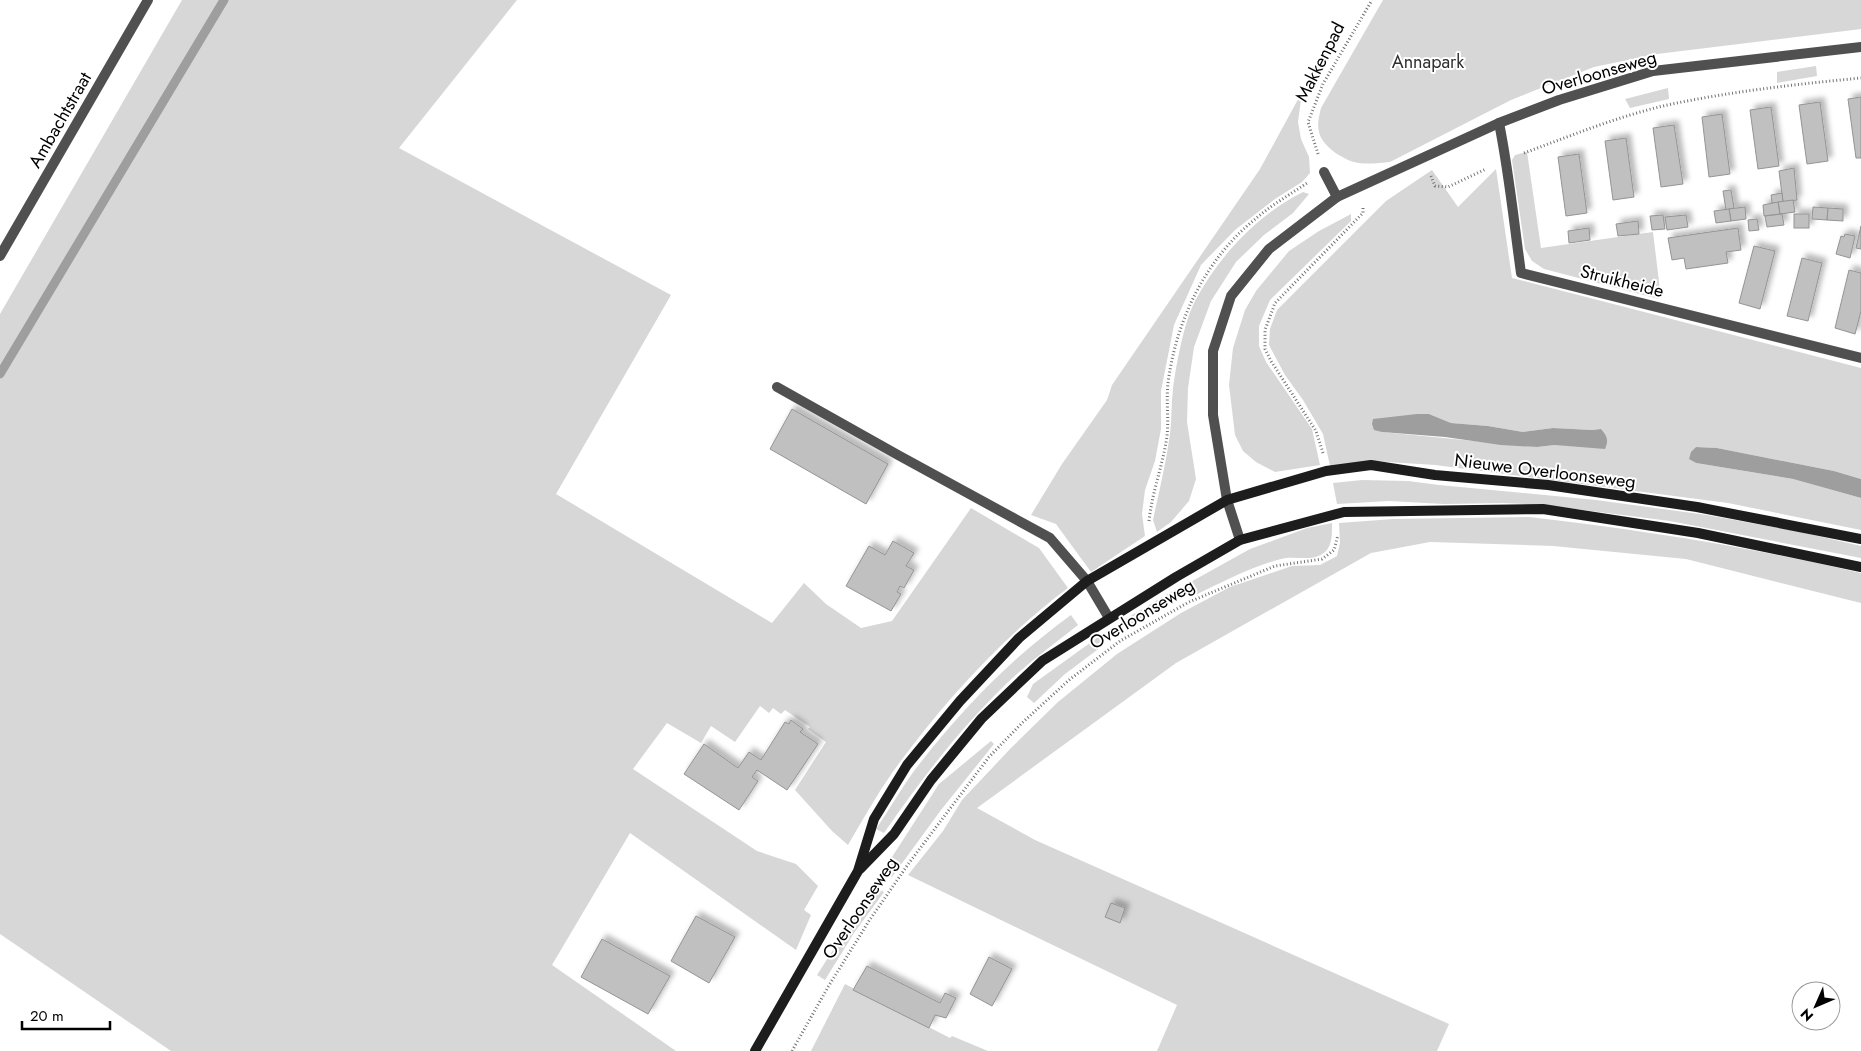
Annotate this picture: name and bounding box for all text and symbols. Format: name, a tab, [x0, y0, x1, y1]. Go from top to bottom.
street label: Makkenpad	[1289, 17, 1351, 107]
street label: Overloonseweg	[1538, 44, 1660, 102]
park label: Annapark	[1392, 49, 1464, 75]
street label: Ambachtstraat	[22, 67, 98, 173]
street label: Struikheide	[1577, 258, 1667, 304]
street label: Nieuwe Overloonseweg	[1453, 447, 1637, 495]
street label: Overloonseweg	[1084, 572, 1200, 656]
street label: Overloonseweg	[816, 852, 904, 964]
north arrow	[1791, 981, 1841, 1031]
scale bar	[22, 998, 110, 1030]
text: N	[1796, 1004, 1818, 1026]
text: 20 m	[30, 1005, 64, 1027]

